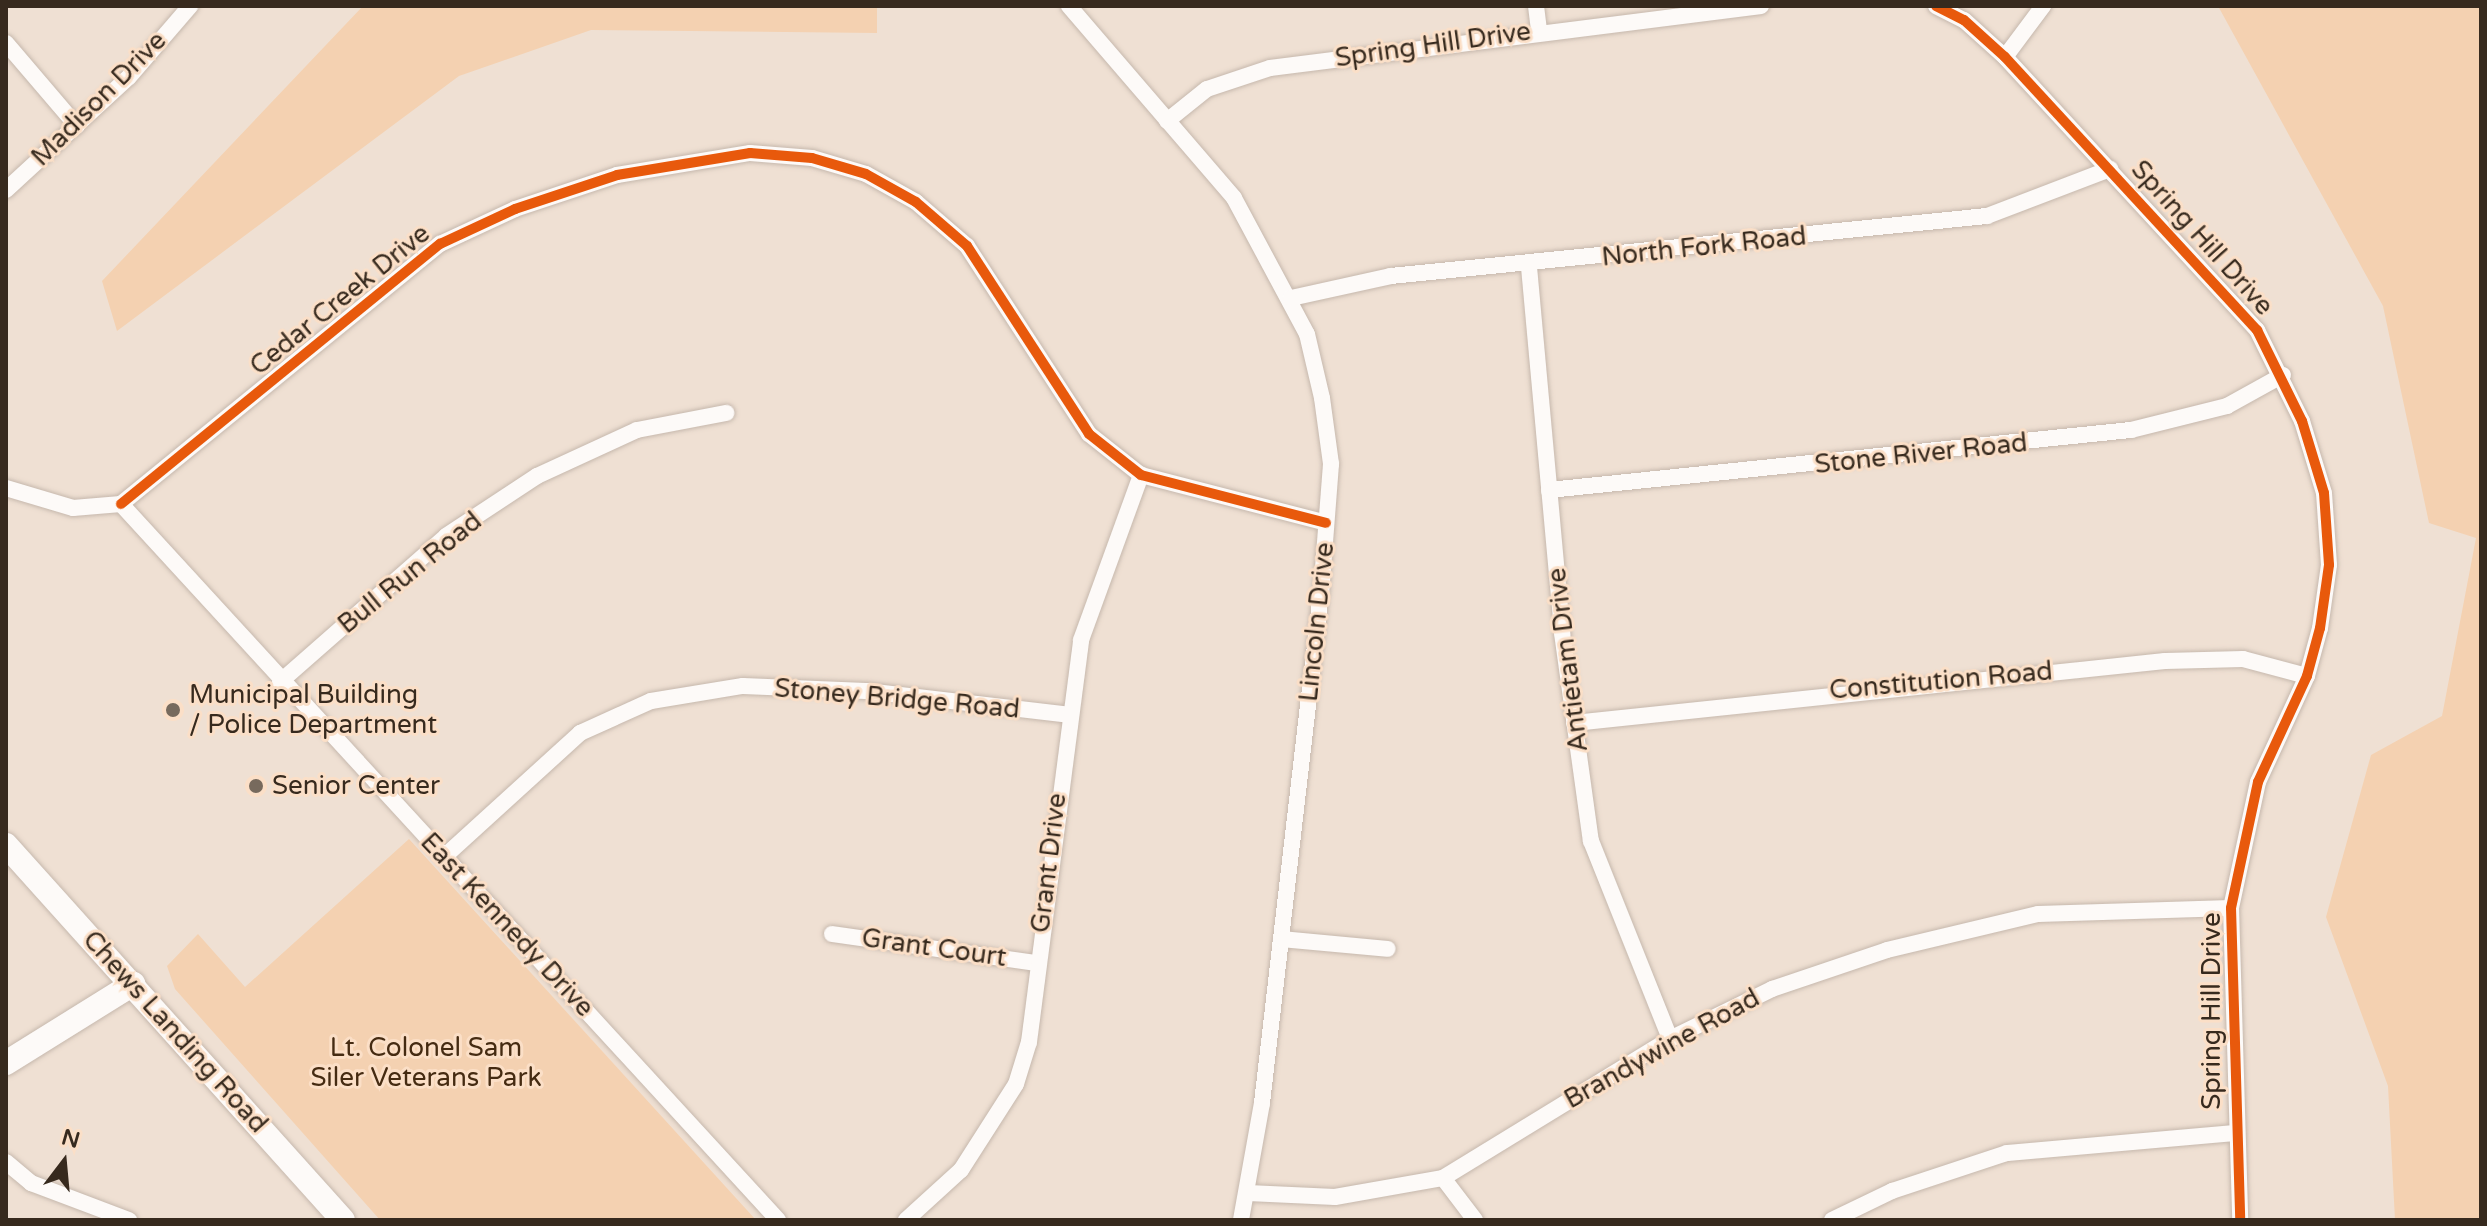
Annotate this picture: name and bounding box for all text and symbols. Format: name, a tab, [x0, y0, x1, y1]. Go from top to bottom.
street label: Spring Hill Drive	[1333, 16, 1533, 74]
street label: Madison Drive	[25, 25, 173, 173]
street label: Spring Hill Drive	[2124, 154, 2280, 322]
street label: Cedar Creek Drive	[244, 218, 436, 382]
street label: North Fork Road	[1600, 221, 1808, 273]
street label: Stone River Road	[1813, 427, 2029, 481]
street label: Bull Run Road	[332, 506, 488, 640]
street label: Lincoln Drive	[1293, 541, 1341, 703]
street label: Antietam Drive	[1541, 566, 1595, 754]
street label: Constitution Road	[1828, 656, 2054, 706]
street label: Stoney Bridge Road	[773, 673, 1021, 725]
place label: Municipal Building / Police Department	[189, 679, 437, 740]
marker: Municipal Building / Police Department	[164, 701, 182, 719]
place label: Senior Center	[272, 770, 440, 802]
marker: Senior Center	[247, 777, 265, 795]
street label: Grant Drive	[1025, 791, 1073, 935]
street label: East Kennedy Drive	[414, 827, 600, 1023]
street label: Spring Hill Drive	[2196, 912, 2228, 1110]
street label: Grant Court	[860, 922, 1008, 974]
street label: Chews Landing Road	[76, 925, 274, 1139]
street label: Brandywine Road	[1559, 982, 1765, 1116]
park label: Lt. Colonel Sam Siler Veterans Park	[310, 1032, 542, 1094]
north arrow	[24, 1122, 104, 1202]
text: N	[59, 1124, 83, 1154]

